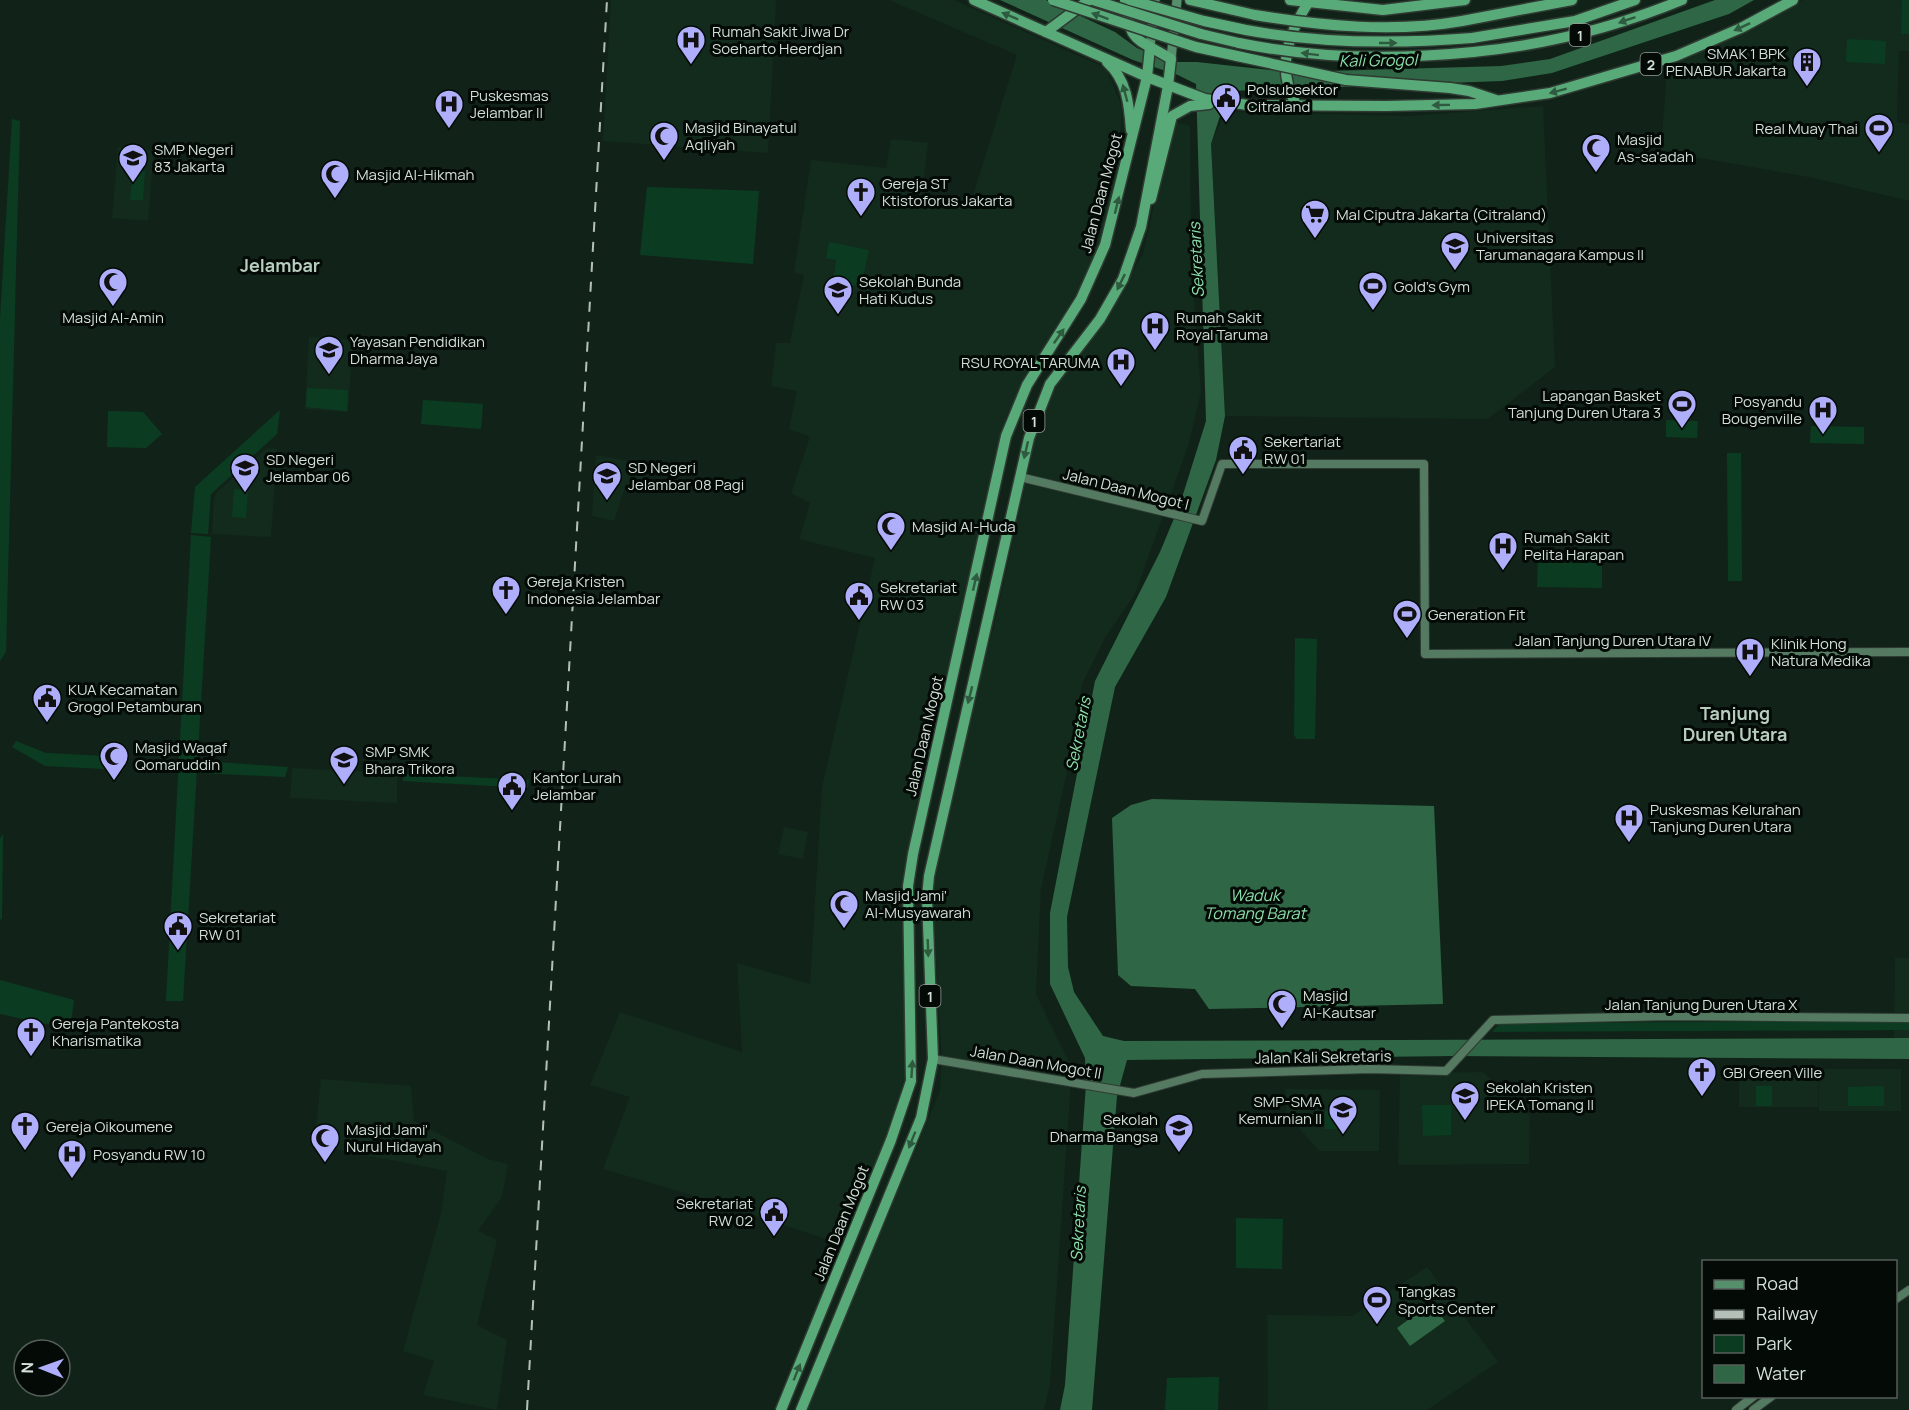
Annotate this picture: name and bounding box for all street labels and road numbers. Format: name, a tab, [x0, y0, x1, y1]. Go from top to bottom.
road number: 1	[1570, 24, 1590, 46]
road number: 2	[1640, 53, 1662, 75]
street label: Jalan Daan Mogot	[1075, 131, 1127, 255]
road number: 1	[1024, 410, 1044, 432]
street label: Jalan Daan Mogot I	[1061, 463, 1191, 515]
street label: Jalan Tanjung Duren Utara IV	[1515, 630, 1711, 651]
street label: Jalan Daan Mogot	[900, 674, 948, 798]
road number: 1	[920, 985, 940, 1007]
street label: Jalan Tanjung Duren Utara X	[1605, 994, 1797, 1015]
street label: Jalan Daan Mogot II	[969, 1040, 1103, 1084]
street label: Jalan Kali Sekretaris	[1254, 1045, 1392, 1069]
street label: Jalan Daan Mogot	[808, 1162, 874, 1284]

